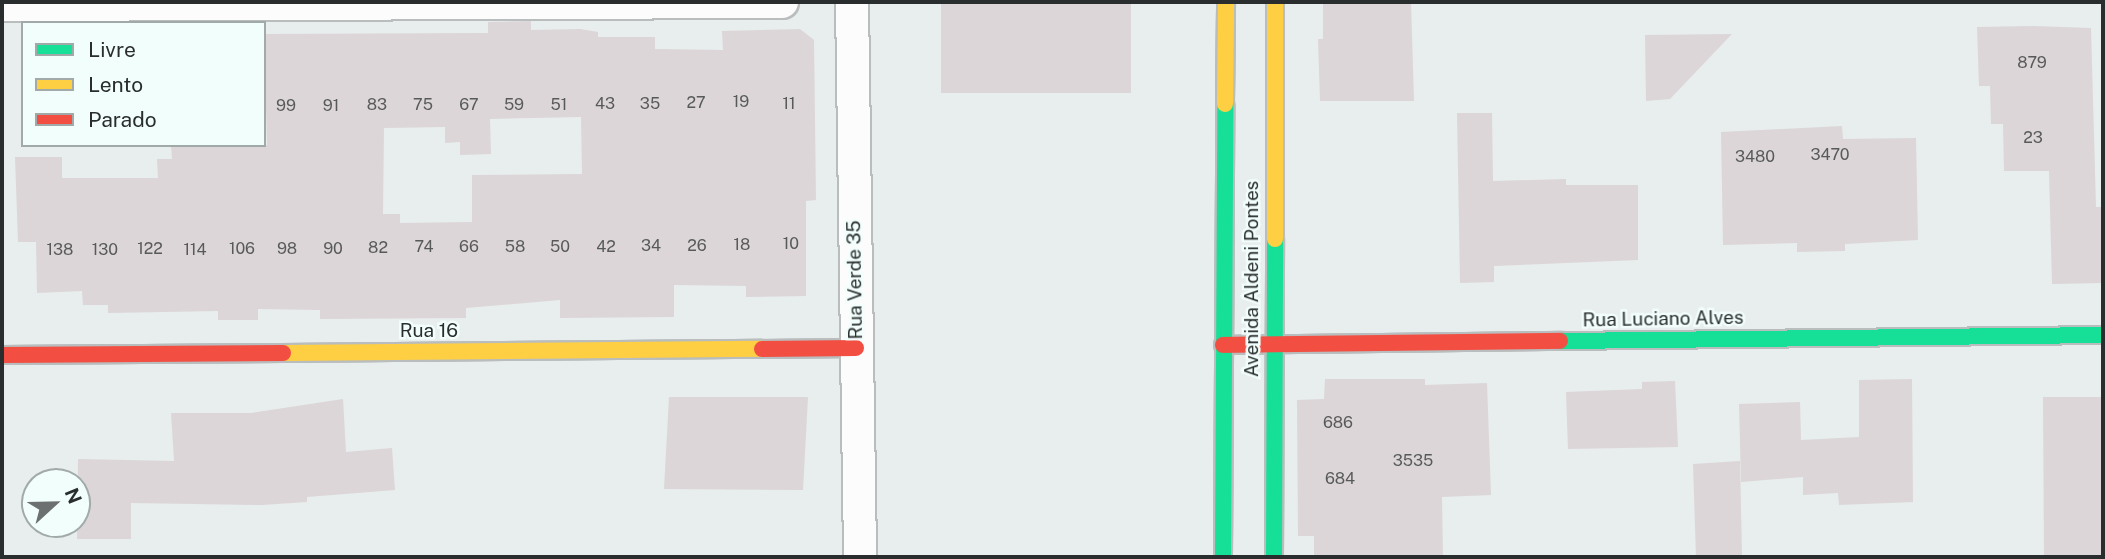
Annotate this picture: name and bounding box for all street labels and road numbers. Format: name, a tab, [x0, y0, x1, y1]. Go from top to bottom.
street label: Avenida Aldeni Pontes	[1241, 181, 1263, 377]
street label: Rua Verde 35	[843, 220, 867, 340]
street label: Rua Luciano Alves	[1582, 306, 1744, 332]
street label: Rua 16	[400, 320, 458, 342]

